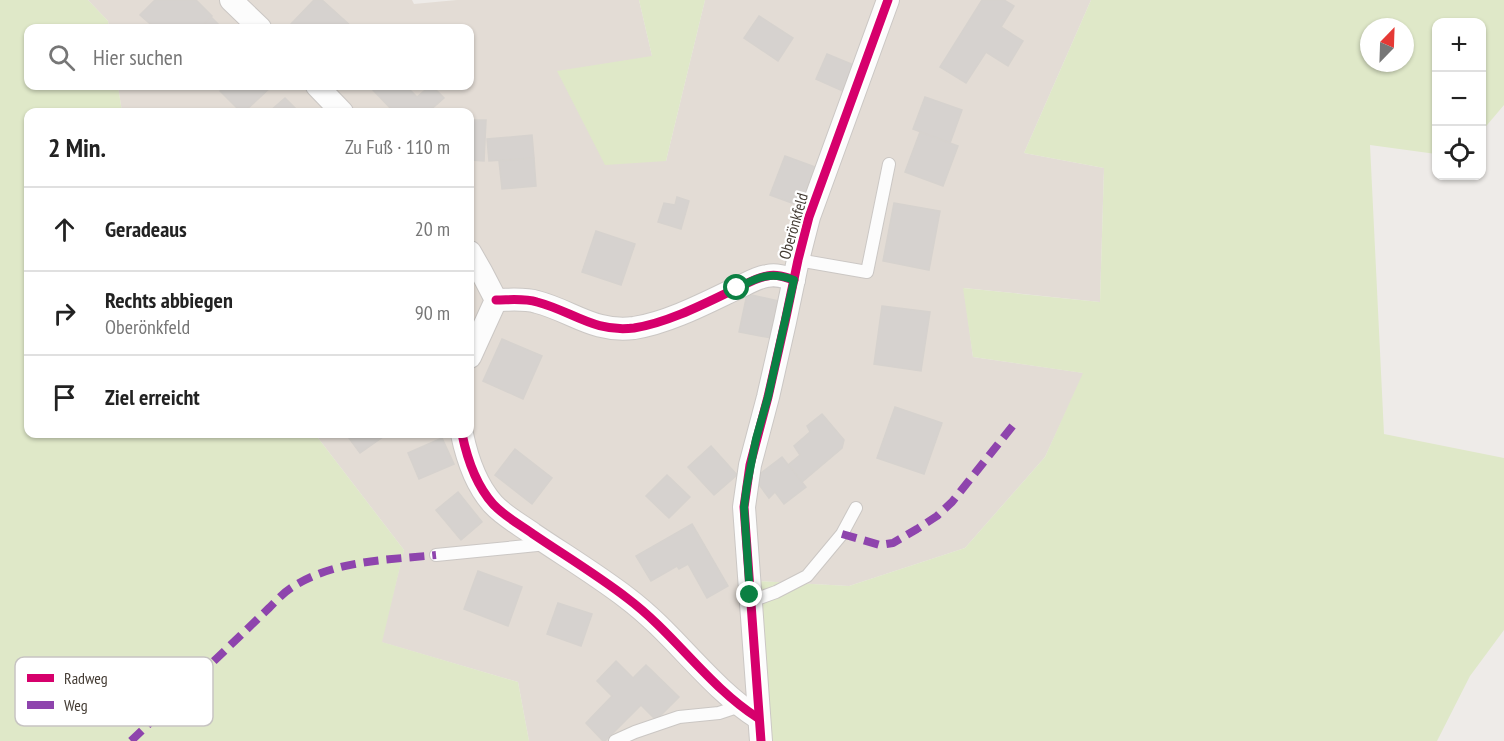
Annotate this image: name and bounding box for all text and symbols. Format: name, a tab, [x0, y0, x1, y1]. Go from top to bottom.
north arrow	[1360, 18, 1414, 72]
map controls	[1432, 18, 1486, 180]
button: +	[1432, 18, 1486, 72]
search box	[24, 24, 474, 90]
icon: search	[45, 41, 78, 74]
text: Hier suchen	[93, 43, 183, 71]
button: −	[1432, 72, 1486, 126]
button: locate	[1432, 126, 1486, 180]
text: 2 Min.	[48, 131, 106, 164]
text: Zu Fuß · 110 m	[345, 134, 450, 160]
street label: Oberönkfeld	[774, 190, 812, 261]
icon: ahead	[48, 213, 81, 246]
text: Geradeaus	[105, 215, 187, 243]
text: 20 m	[415, 216, 450, 242]
route start	[723, 274, 749, 300]
text: Rechts abbiegen	[105, 286, 233, 314]
icon: right	[48, 297, 81, 330]
text: 90 m	[415, 300, 450, 326]
text: Oberönkfeld	[105, 314, 190, 340]
icon: arrive	[48, 381, 81, 414]
text: Ziel erreicht	[105, 383, 200, 411]
route end	[736, 581, 762, 607]
legend	[15, 657, 213, 726]
text: Radweg	[64, 668, 108, 688]
text: Weg	[64, 695, 88, 715]

